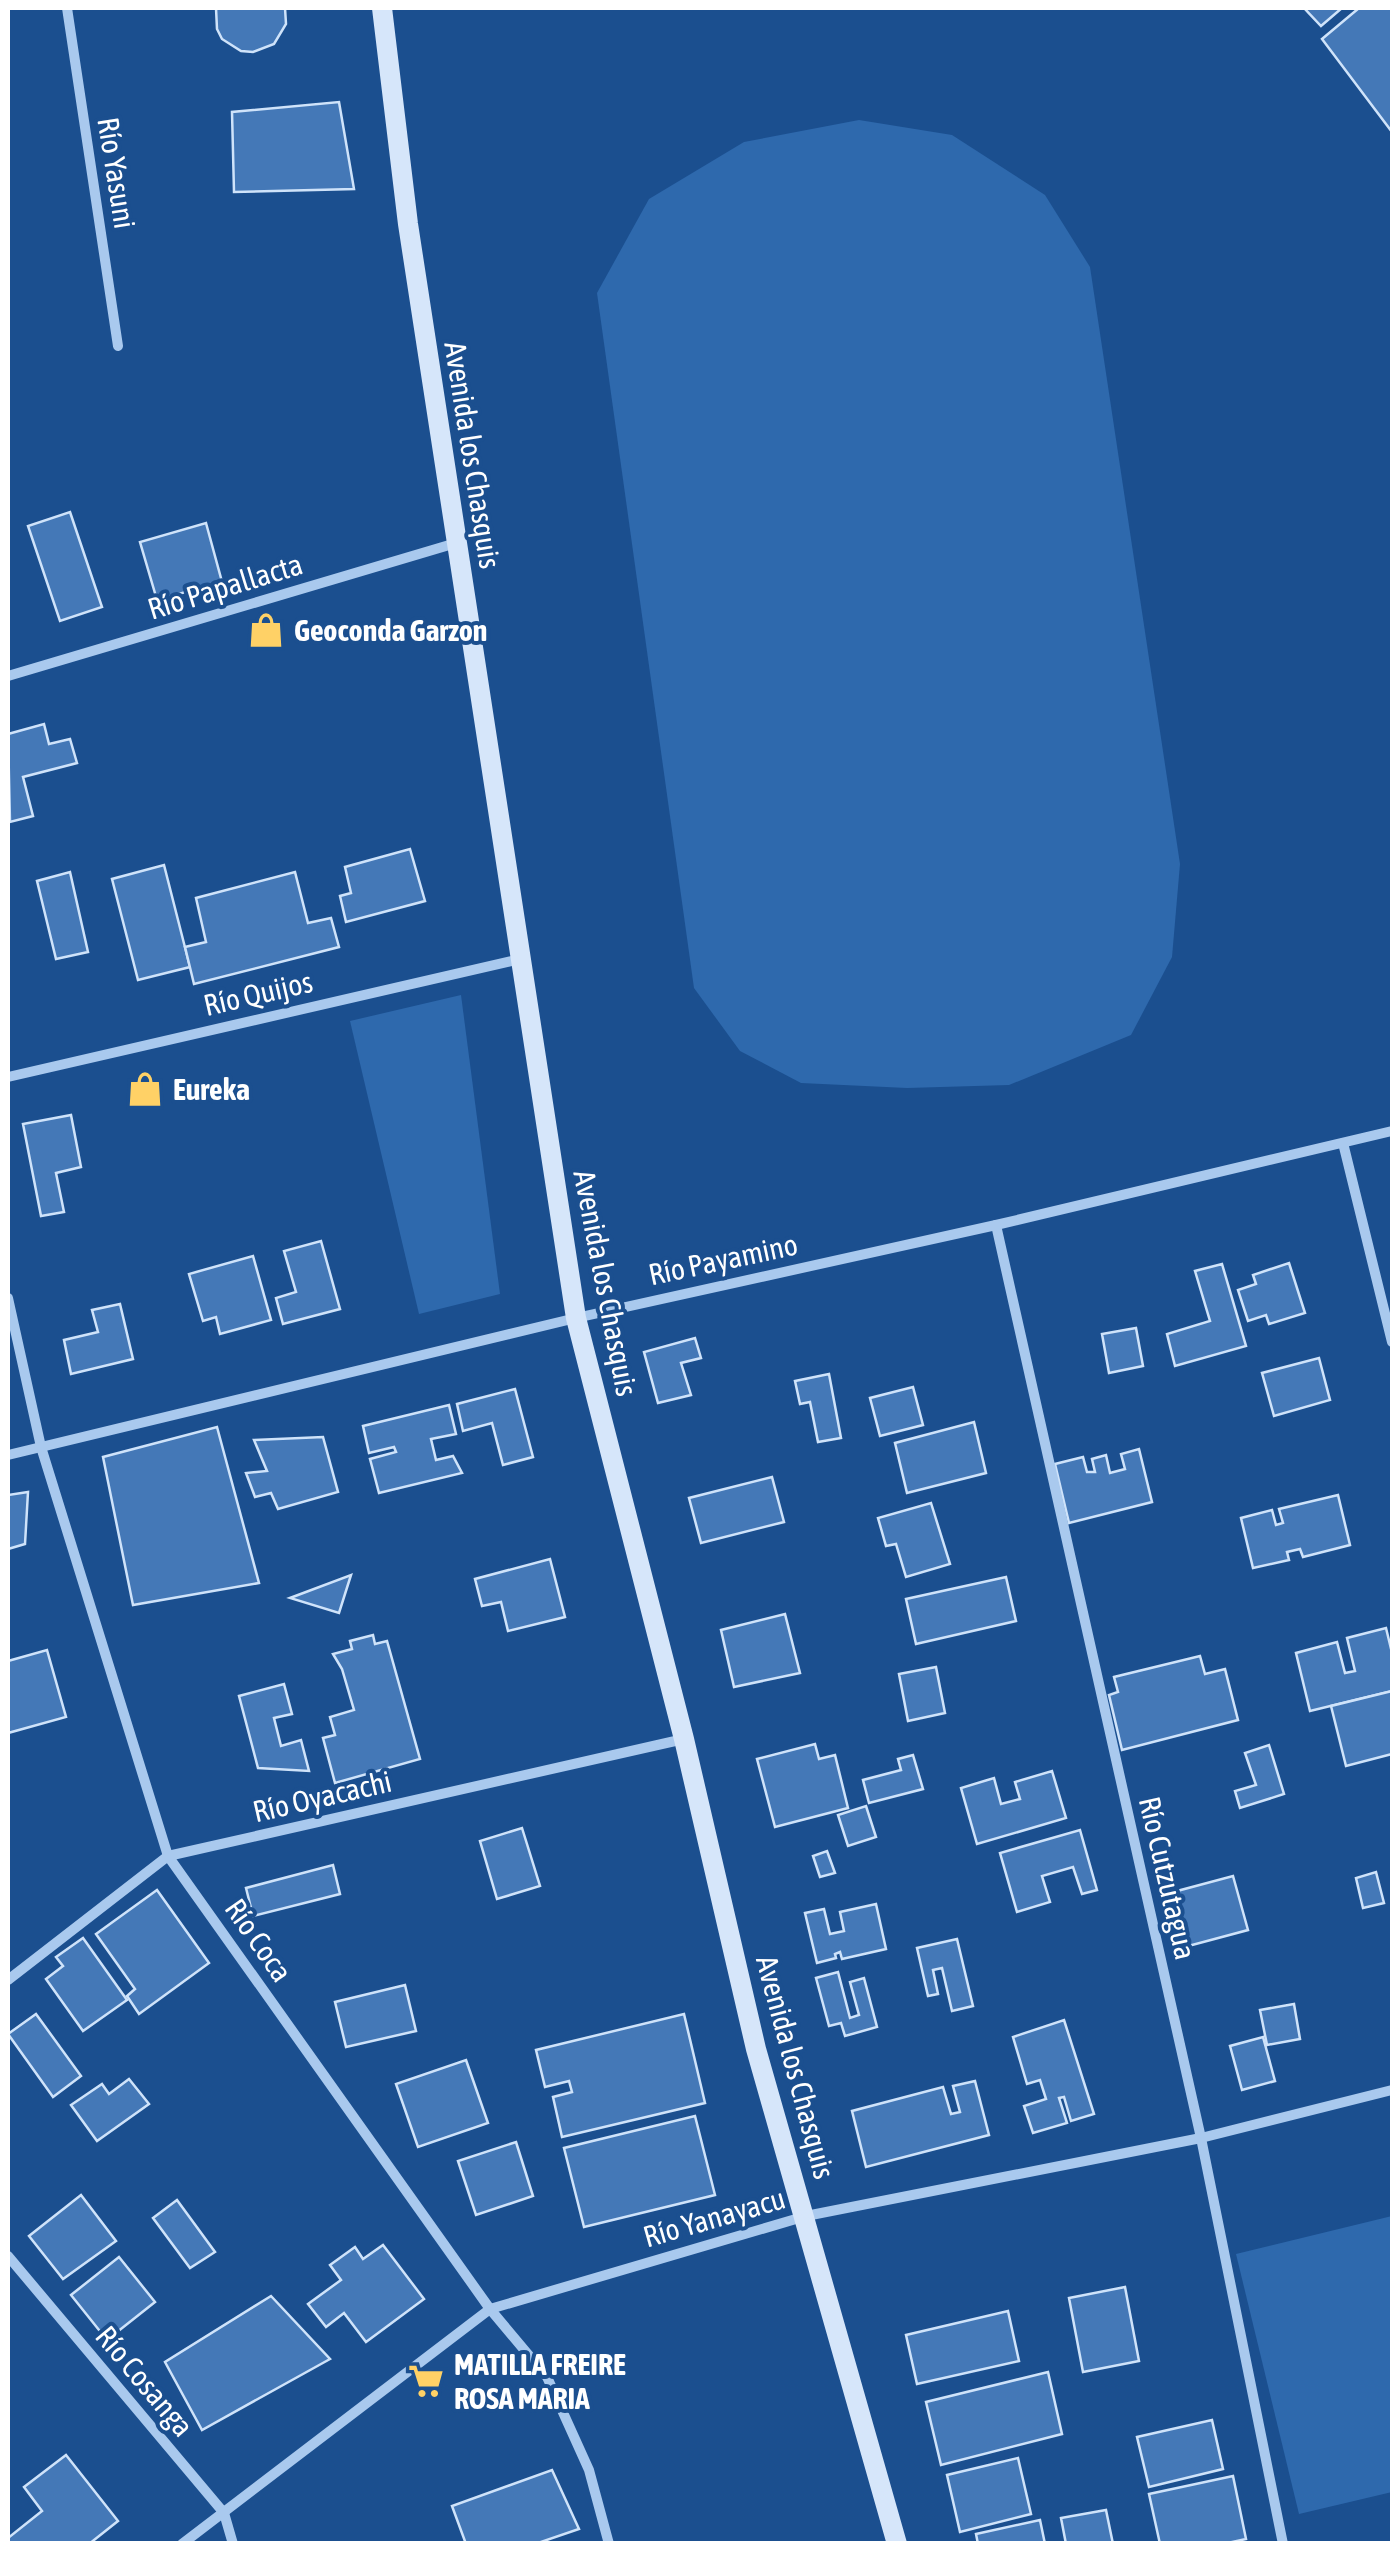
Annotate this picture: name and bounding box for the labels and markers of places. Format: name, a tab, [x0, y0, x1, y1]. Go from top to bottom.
shop icon: Geoconda Garzon	[247, 611, 285, 649]
place label: Geoconda Garzon	[294, 613, 487, 647]
shop icon: Eureka	[126, 1070, 164, 1108]
place label: Eureka	[173, 1072, 250, 1106]
place label: MATILLA FREIRE ROSA MARIA	[454, 2347, 626, 2415]
supermarket icon: MATILLA FREIRE ROSA MARIA	[407, 2362, 445, 2400]

